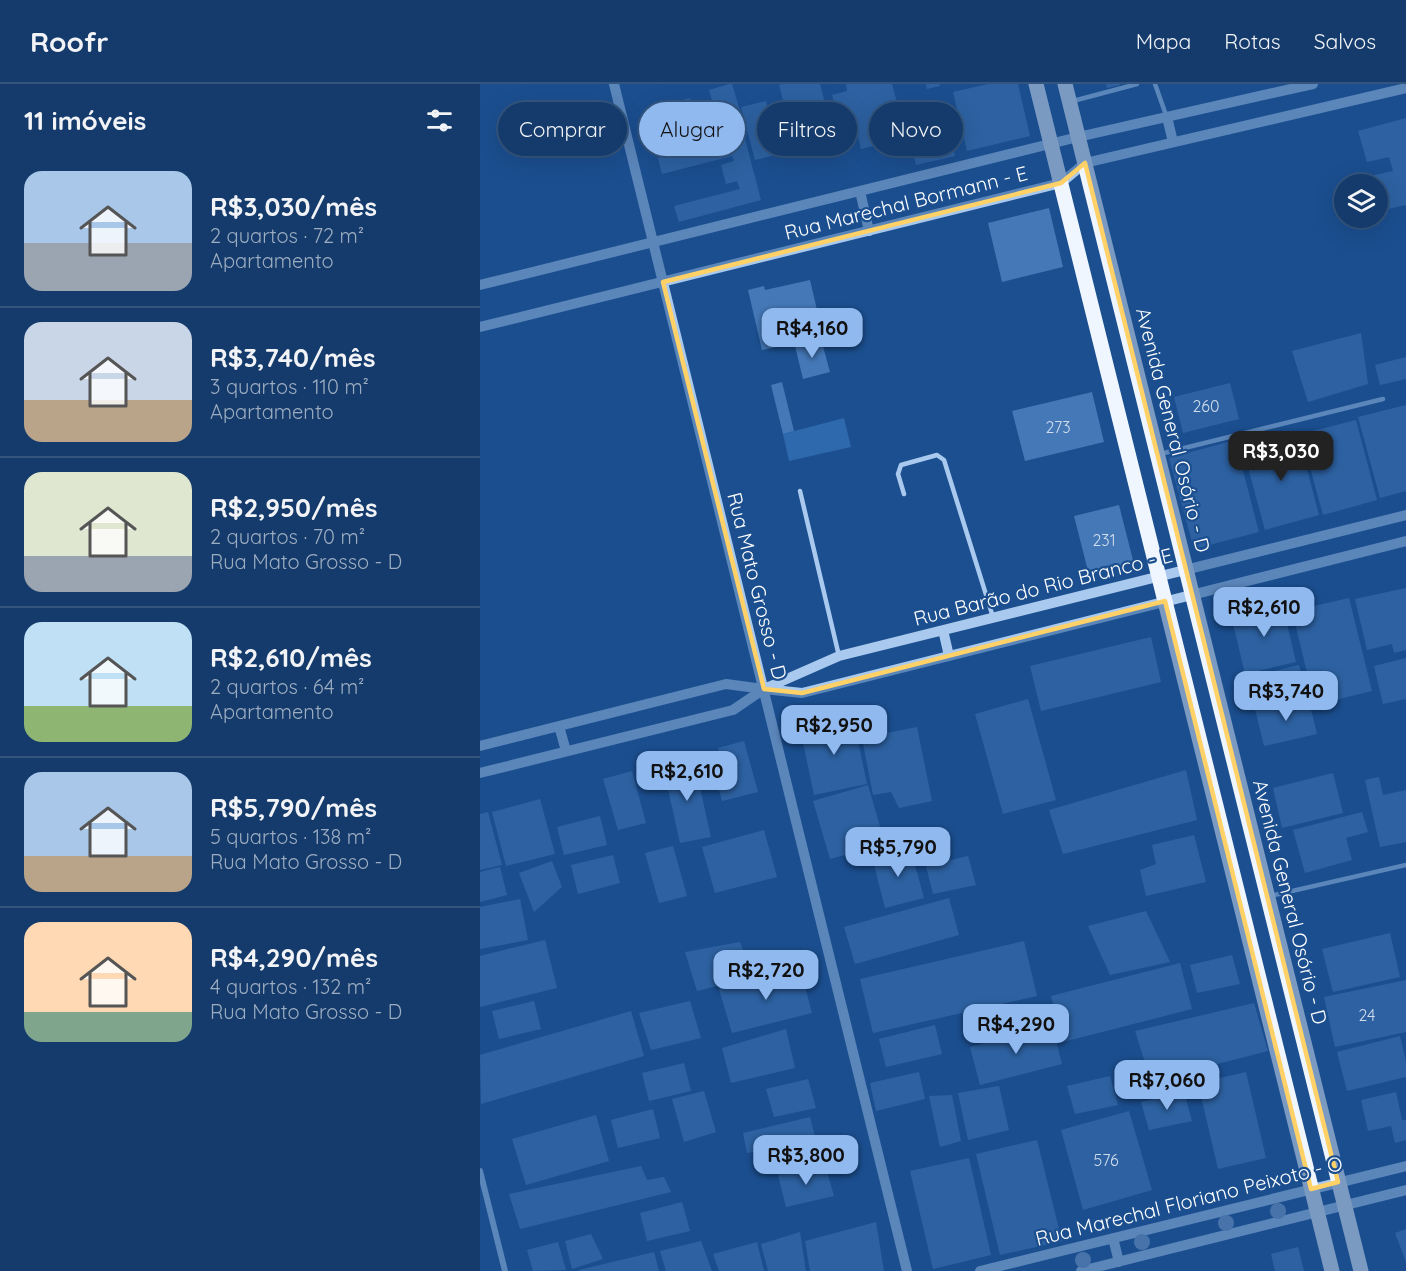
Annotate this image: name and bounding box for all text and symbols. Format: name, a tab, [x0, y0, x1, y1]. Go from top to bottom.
text: Roofr	[30, 24, 108, 59]
text: Mapa	[1136, 28, 1191, 54]
text: Rotas	[1224, 28, 1281, 54]
text: Salvos	[1314, 28, 1376, 54]
chip: Comprar	[498, 102, 627, 156]
chip: Alugar	[639, 102, 745, 156]
chip: Filtros	[757, 102, 857, 156]
chip: Novo	[869, 102, 963, 156]
text: 11 imóveis	[24, 104, 146, 137]
icon: filters	[423, 104, 456, 137]
street label: Rua Marechal Bormann - E	[782, 160, 1030, 245]
map controls	[1334, 174, 1388, 228]
button: layers	[1334, 174, 1388, 228]
text: R$3,030/mês	[210, 190, 377, 223]
icon: home	[72, 195, 144, 267]
text: 2 quartos · 72 m²	[210, 223, 364, 248]
text: Apartamento	[210, 248, 334, 273]
street label: Avenida General Osório - D	[1131, 305, 1216, 555]
pin: R$4,160	[757, 308, 867, 359]
text: R$4,160	[776, 315, 848, 340]
text: R$3,740/mês	[210, 341, 376, 374]
icon: home	[72, 346, 144, 418]
text: 3 quartos · 110 m²	[210, 374, 369, 399]
house number: 260	[1193, 396, 1220, 416]
text: Apartamento	[210, 399, 334, 424]
house number: 273	[1045, 417, 1071, 437]
pin: R$3,030	[1226, 431, 1336, 482]
text: R$3,030	[1242, 438, 1320, 463]
street label: Rua Mato Grosso - D	[722, 490, 793, 682]
text: R$2,950/mês	[210, 491, 378, 524]
icon: home	[72, 496, 144, 568]
text: 2 quartos · 70 m²	[210, 524, 365, 549]
house number: 231	[1092, 530, 1116, 550]
street label: Rua Barão do Rio Branco - E	[911, 542, 1175, 631]
text: Rua Mato Grosso - D	[210, 549, 402, 574]
pin: R$2,610	[1209, 587, 1319, 638]
text: R$2,610	[1227, 594, 1301, 619]
text: R$2,610/mês	[210, 641, 372, 674]
icon: home	[72, 646, 144, 718]
pin: R$3,740	[1231, 671, 1341, 722]
text: 2 quartos · 64 m²	[210, 674, 364, 699]
text: R$3,740	[1248, 678, 1324, 703]
text: Apartamento	[210, 699, 334, 724]
pin: R$2,950	[779, 705, 889, 756]
text: R$2,950	[795, 712, 873, 737]
pin: R$2,610	[632, 751, 742, 802]
text: R$2,610	[650, 758, 724, 783]
street label: Avenida General Osório - D	[1248, 777, 1333, 1027]
text: R$5,790/mês	[210, 791, 377, 824]
icon: home	[72, 796, 144, 868]
text: 5 quartos · 138 m²	[210, 824, 371, 849]
pin: R$5,790	[843, 827, 953, 878]
text: R$5,790	[859, 834, 937, 859]
text: Rua Mato Grosso - D	[210, 849, 402, 874]
text: R$4,290/mês	[210, 941, 378, 974]
icon: home	[72, 946, 144, 1018]
pin: R$2,720	[711, 950, 821, 1001]
text: R$2,720	[727, 957, 805, 982]
text: 4 quartos · 132 m²	[210, 974, 371, 999]
text: Rua Mato Grosso - D	[210, 999, 402, 1024]
pin: R$4,290	[961, 1004, 1071, 1055]
house number: 24	[1358, 1005, 1376, 1025]
text: R$4,290	[977, 1011, 1055, 1036]
pin: R$7,060	[1112, 1060, 1222, 1111]
text: R$7,060	[1128, 1067, 1206, 1092]
pin: R$3,800	[751, 1135, 861, 1186]
text: R$3,800	[767, 1142, 845, 1167]
street label: Rua Marechal Floriano Peixoto - O	[1033, 1150, 1345, 1251]
house number: 576	[1093, 1150, 1119, 1170]

